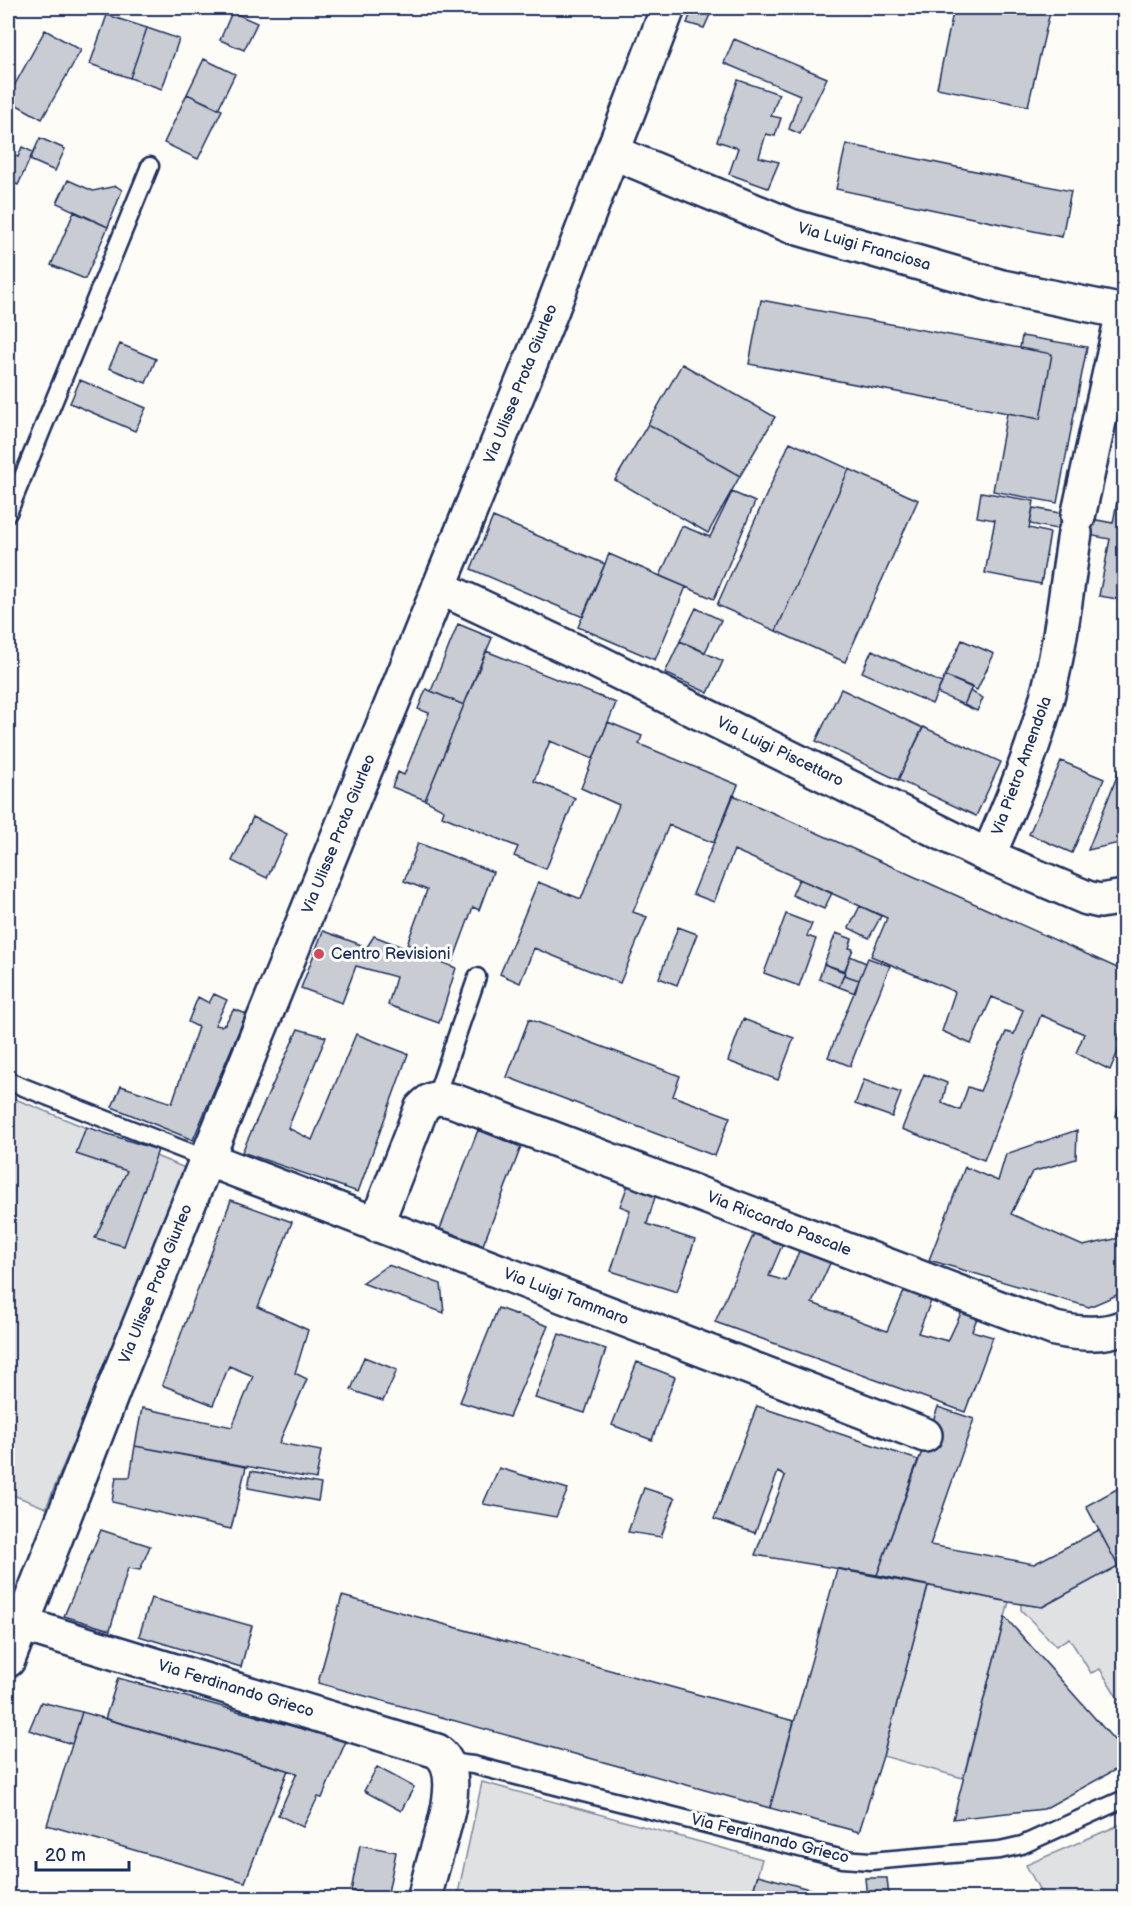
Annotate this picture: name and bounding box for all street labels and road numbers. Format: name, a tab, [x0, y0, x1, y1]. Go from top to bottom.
street label: Via Luigi Franciosa	[795, 219, 933, 275]
street label: Via Ulisse Prota Giurleo	[480, 301, 562, 467]
street label: Via Pietro Amendola	[988, 694, 1056, 838]
street label: Via Luigi Piscettaro	[713, 713, 847, 791]
street label: Via Ulisse Prota Giurleo	[298, 751, 380, 917]
street label: Via Riccardo Pascale	[704, 1188, 854, 1260]
street label: Via Ulisse Prota Giurleo	[115, 1201, 197, 1367]
street label: Via Luigi Tammaro	[501, 1264, 631, 1330]
street label: Via Ferdinando Grieco	[156, 1656, 316, 1722]
street label: Via Ferdinando Grieco	[689, 1810, 851, 1868]

